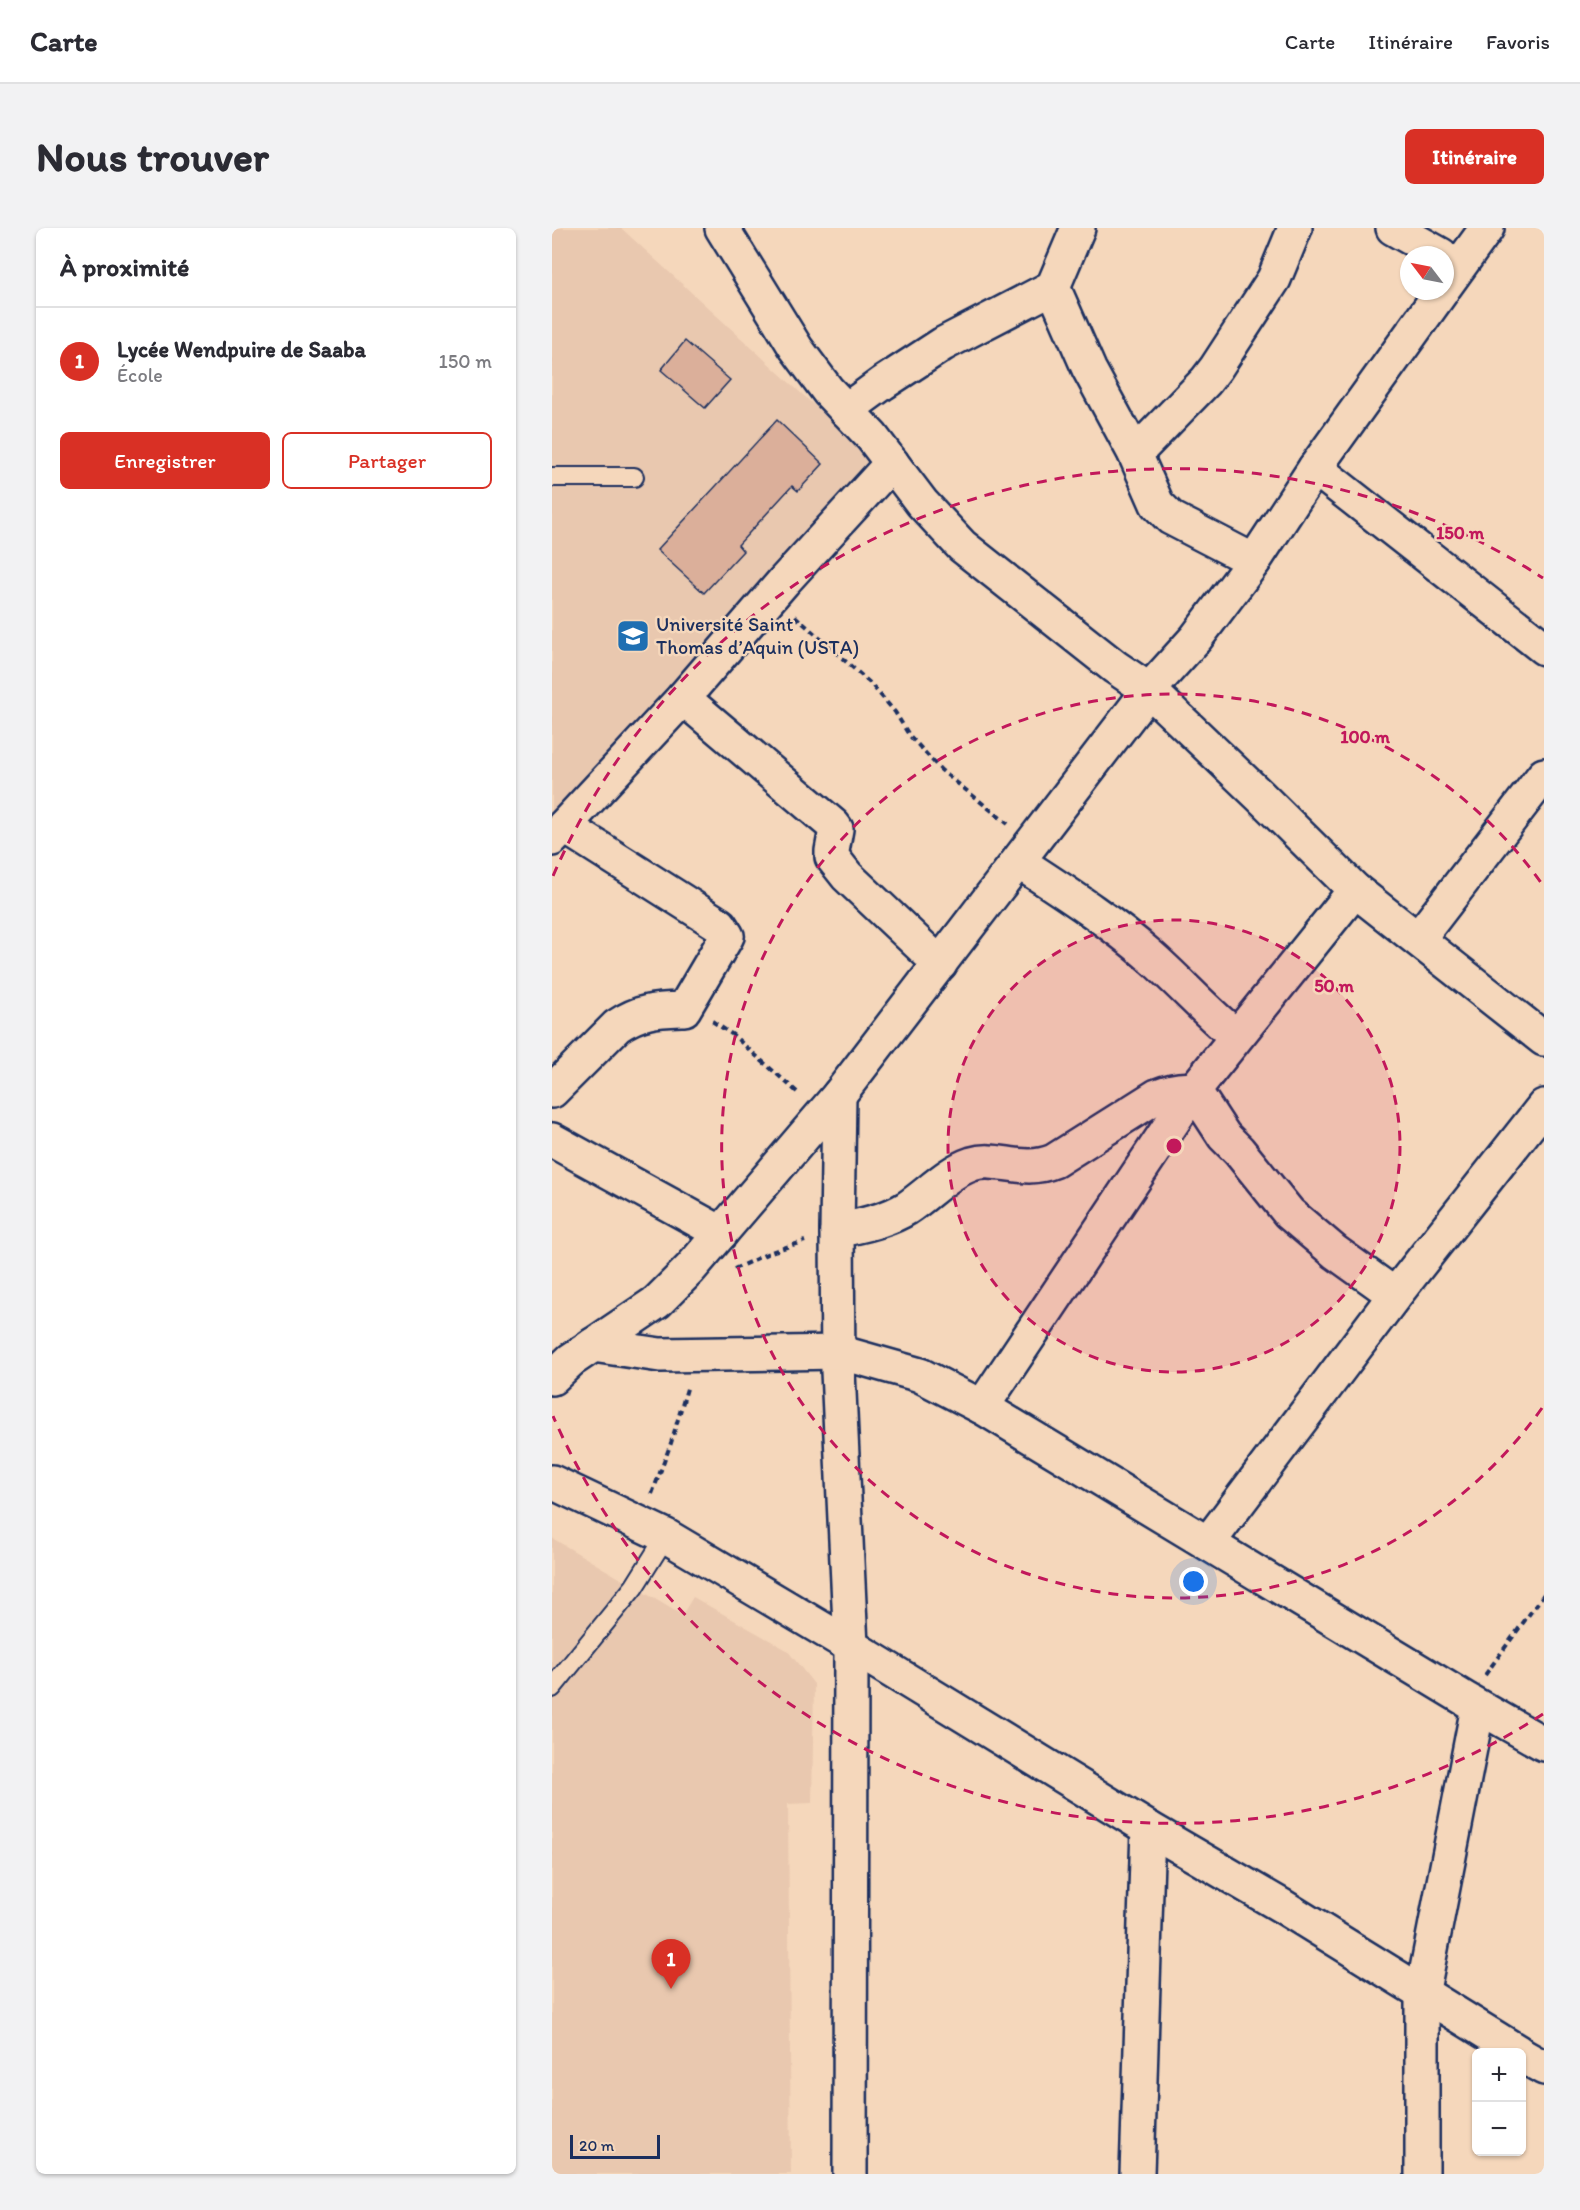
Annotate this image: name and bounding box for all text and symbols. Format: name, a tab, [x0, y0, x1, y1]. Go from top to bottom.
text: Carte	[30, 24, 97, 58]
text: Carte	[1285, 29, 1335, 54]
text: Itinéraire	[1368, 29, 1453, 54]
text: Favoris	[1486, 29, 1550, 54]
button: Itinéraire	[1405, 129, 1544, 184]
text: Nous trouver	[36, 131, 269, 182]
north arrow	[1400, 246, 1454, 300]
text: À proximité	[60, 251, 189, 283]
text: Lycée Wendpuire de Saaba	[117, 336, 366, 363]
text: 1	[75, 349, 84, 373]
text: 150 m	[439, 349, 492, 373]
text: École	[117, 363, 163, 387]
button: Enregistrer	[60, 432, 270, 489]
button: Partager	[282, 432, 492, 489]
text: 150 m	[1436, 522, 1485, 544]
place label: Université Saint Thomas d’Aquin (USTA)	[656, 612, 859, 659]
school or university icon: Université Saint Thomas d’Aquin (USTA)	[615, 618, 651, 654]
text: 100 m	[1340, 726, 1391, 748]
text: 50 m	[1314, 975, 1355, 997]
centre of rings	[1164, 1136, 1184, 1156]
your location	[1179, 1567, 1208, 1596]
pin: 1	[652, 1940, 690, 1989]
map controls	[1472, 2048, 1526, 2156]
button: +	[1472, 2048, 1526, 2102]
button: −	[1472, 2102, 1526, 2156]
scale bar	[570, 2132, 660, 2160]
text: 20 m	[579, 2136, 614, 2155]

